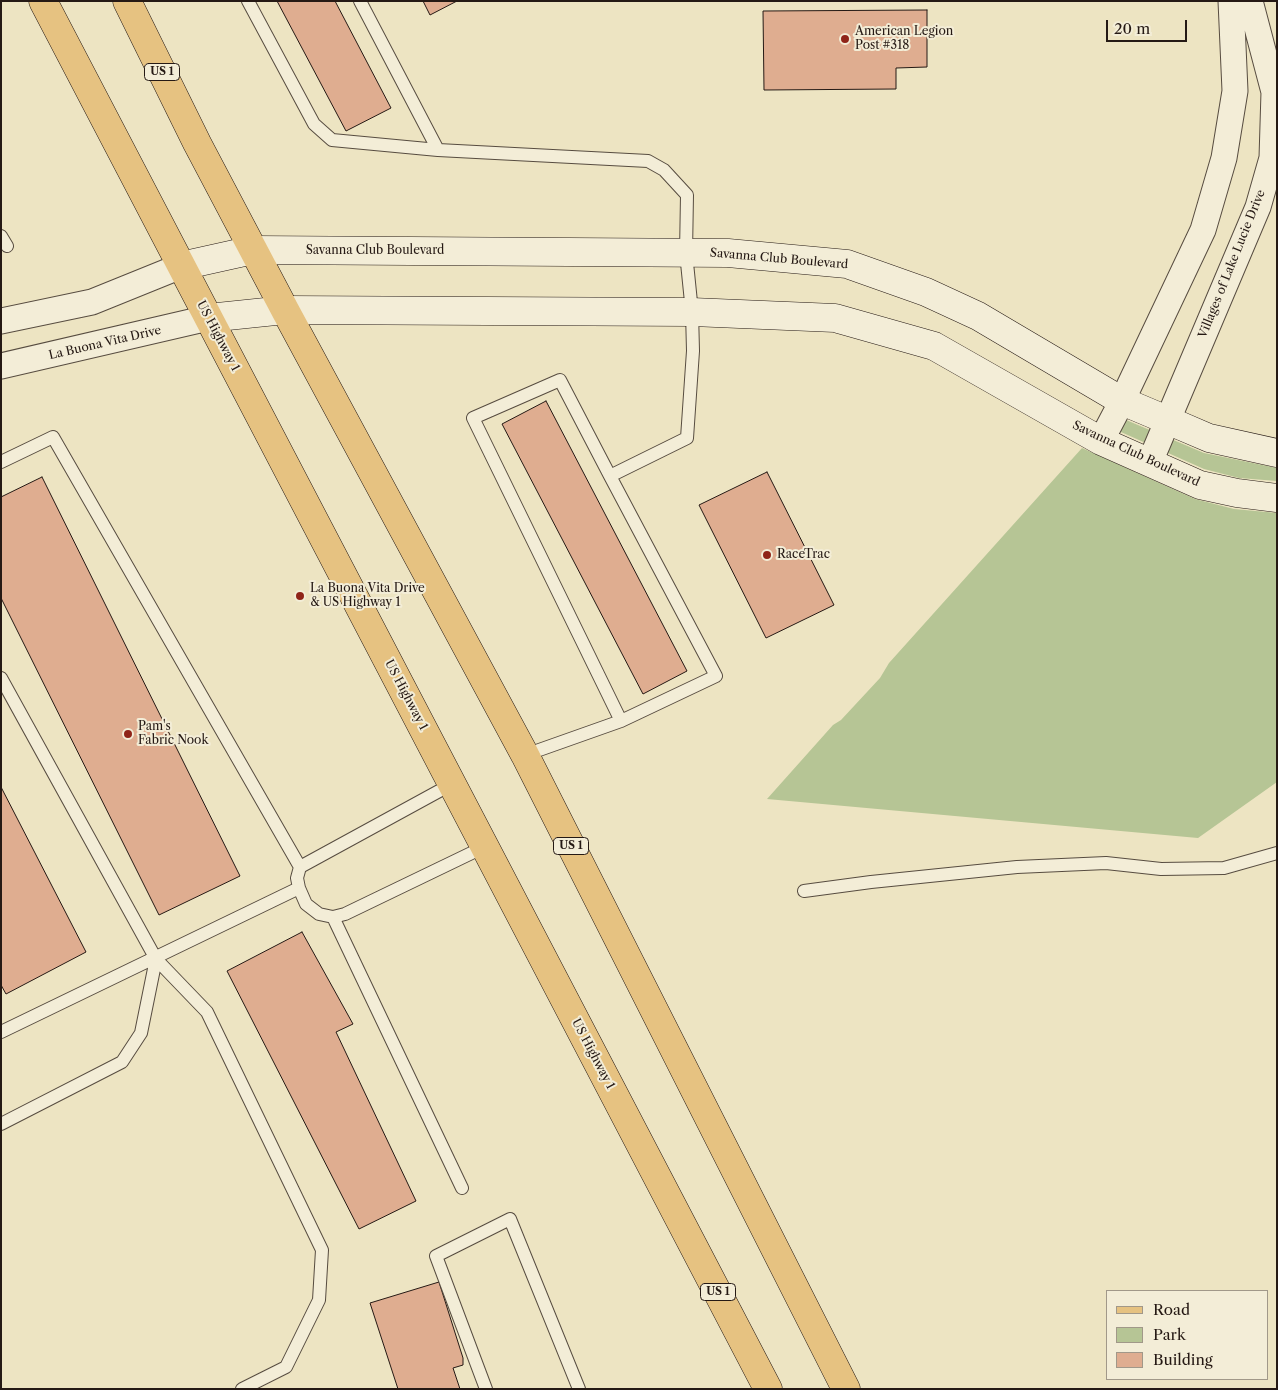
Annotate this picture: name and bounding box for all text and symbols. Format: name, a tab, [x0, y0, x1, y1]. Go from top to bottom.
scale bar	[1108, 10, 1189, 42]
text: 20 m	[1114, 19, 1150, 38]
place label: American Legion Post #318	[855, 25, 953, 53]
marker: American Legion Post #318	[839, 33, 851, 45]
road number: US 1	[144, 64, 180, 80]
street label: Villages of Lake Lucie Drive	[1196, 188, 1268, 340]
street label: Savanna Club Boulevard	[306, 244, 444, 258]
street label: Savanna Club Boulevard	[709, 246, 849, 272]
street label: US Highway 1	[193, 298, 243, 374]
street label: La Buona Vita Drive	[47, 323, 163, 363]
street label: Savanna Club Boulevard	[1070, 418, 1202, 490]
place label: RaceTrac	[777, 548, 830, 562]
marker: RaceTrac	[761, 549, 773, 561]
place label: La Buona Vita Drive & US Highway 1	[310, 582, 425, 610]
marker: La Buona Vita Drive & US Highway 1	[294, 590, 306, 602]
street label: US Highway 1	[381, 657, 431, 733]
place label: Pam's Fabric Nook	[138, 720, 208, 748]
marker: Pam's Fabric Nook	[122, 728, 134, 740]
road number: US 1	[554, 838, 588, 854]
street label: US Highway 1	[568, 1016, 618, 1092]
road number: US 1	[700, 1284, 736, 1300]
legend	[1106, 1290, 1268, 1380]
text: Road	[1153, 1300, 1190, 1319]
text: Park	[1153, 1325, 1186, 1344]
text: Building	[1153, 1350, 1213, 1369]

